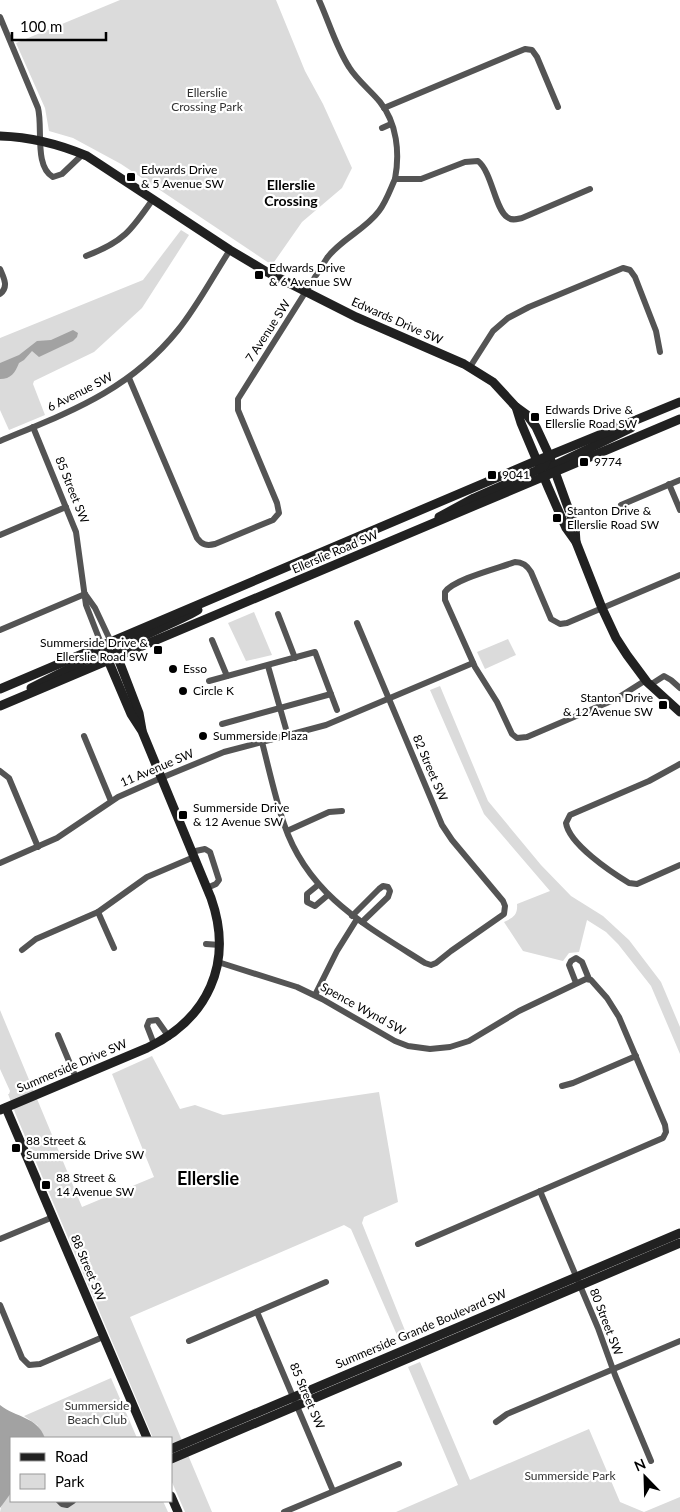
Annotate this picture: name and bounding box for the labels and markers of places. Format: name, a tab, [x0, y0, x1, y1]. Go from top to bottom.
place label: Edwards Drive & 5 Avenue SW	[141, 162, 225, 191]
marker: Edwards Drive & 5 Avenue SW	[125, 171, 137, 183]
place label: Edwards Drive & 6 Avenue SW	[269, 260, 353, 289]
marker: Edwards Drive & 6 Avenue SW	[253, 269, 265, 281]
place label: Edwards Drive & Ellerslie Road SW	[545, 402, 638, 431]
marker: Edwards Drive & Ellerslie Road SW	[529, 411, 541, 423]
place label: 9774	[594, 454, 622, 469]
marker: 9774	[578, 456, 590, 468]
place label: 9041	[502, 467, 530, 482]
marker: 9041	[486, 469, 498, 481]
place label: Stanton Drive & Ellerslie Road SW	[567, 503, 660, 532]
marker: Stanton Drive & Ellerslie Road SW	[551, 512, 563, 524]
place label: Summerside Drive & Ellerslie Road SW	[40, 635, 149, 664]
marker: Summerside Drive & Ellerslie Road SW	[152, 644, 164, 656]
place label: Esso	[183, 661, 207, 676]
marker: Esso	[167, 663, 179, 675]
place label: Circle K	[193, 683, 234, 698]
marker: Circle K	[177, 685, 189, 697]
place label: Stanton Drive & 12 Avenue SW	[563, 690, 654, 719]
marker: Stanton Drive & 12 Avenue SW	[657, 699, 669, 711]
place label: Summerside Plaza	[213, 728, 308, 743]
marker: Summerside Plaza	[197, 730, 209, 742]
place label: Summerside Drive & 12 Avenue SW	[193, 800, 289, 829]
marker: Summerside Drive & 12 Avenue SW	[177, 809, 189, 821]
place label: 88 Street & Summerside Drive SW	[26, 1133, 145, 1162]
marker: 88 Street & Summerside Drive SW	[10, 1142, 22, 1154]
place label: 88 Street & 14 Avenue SW	[56, 1170, 135, 1199]
marker: 88 Street & 14 Avenue SW	[40, 1179, 52, 1191]

